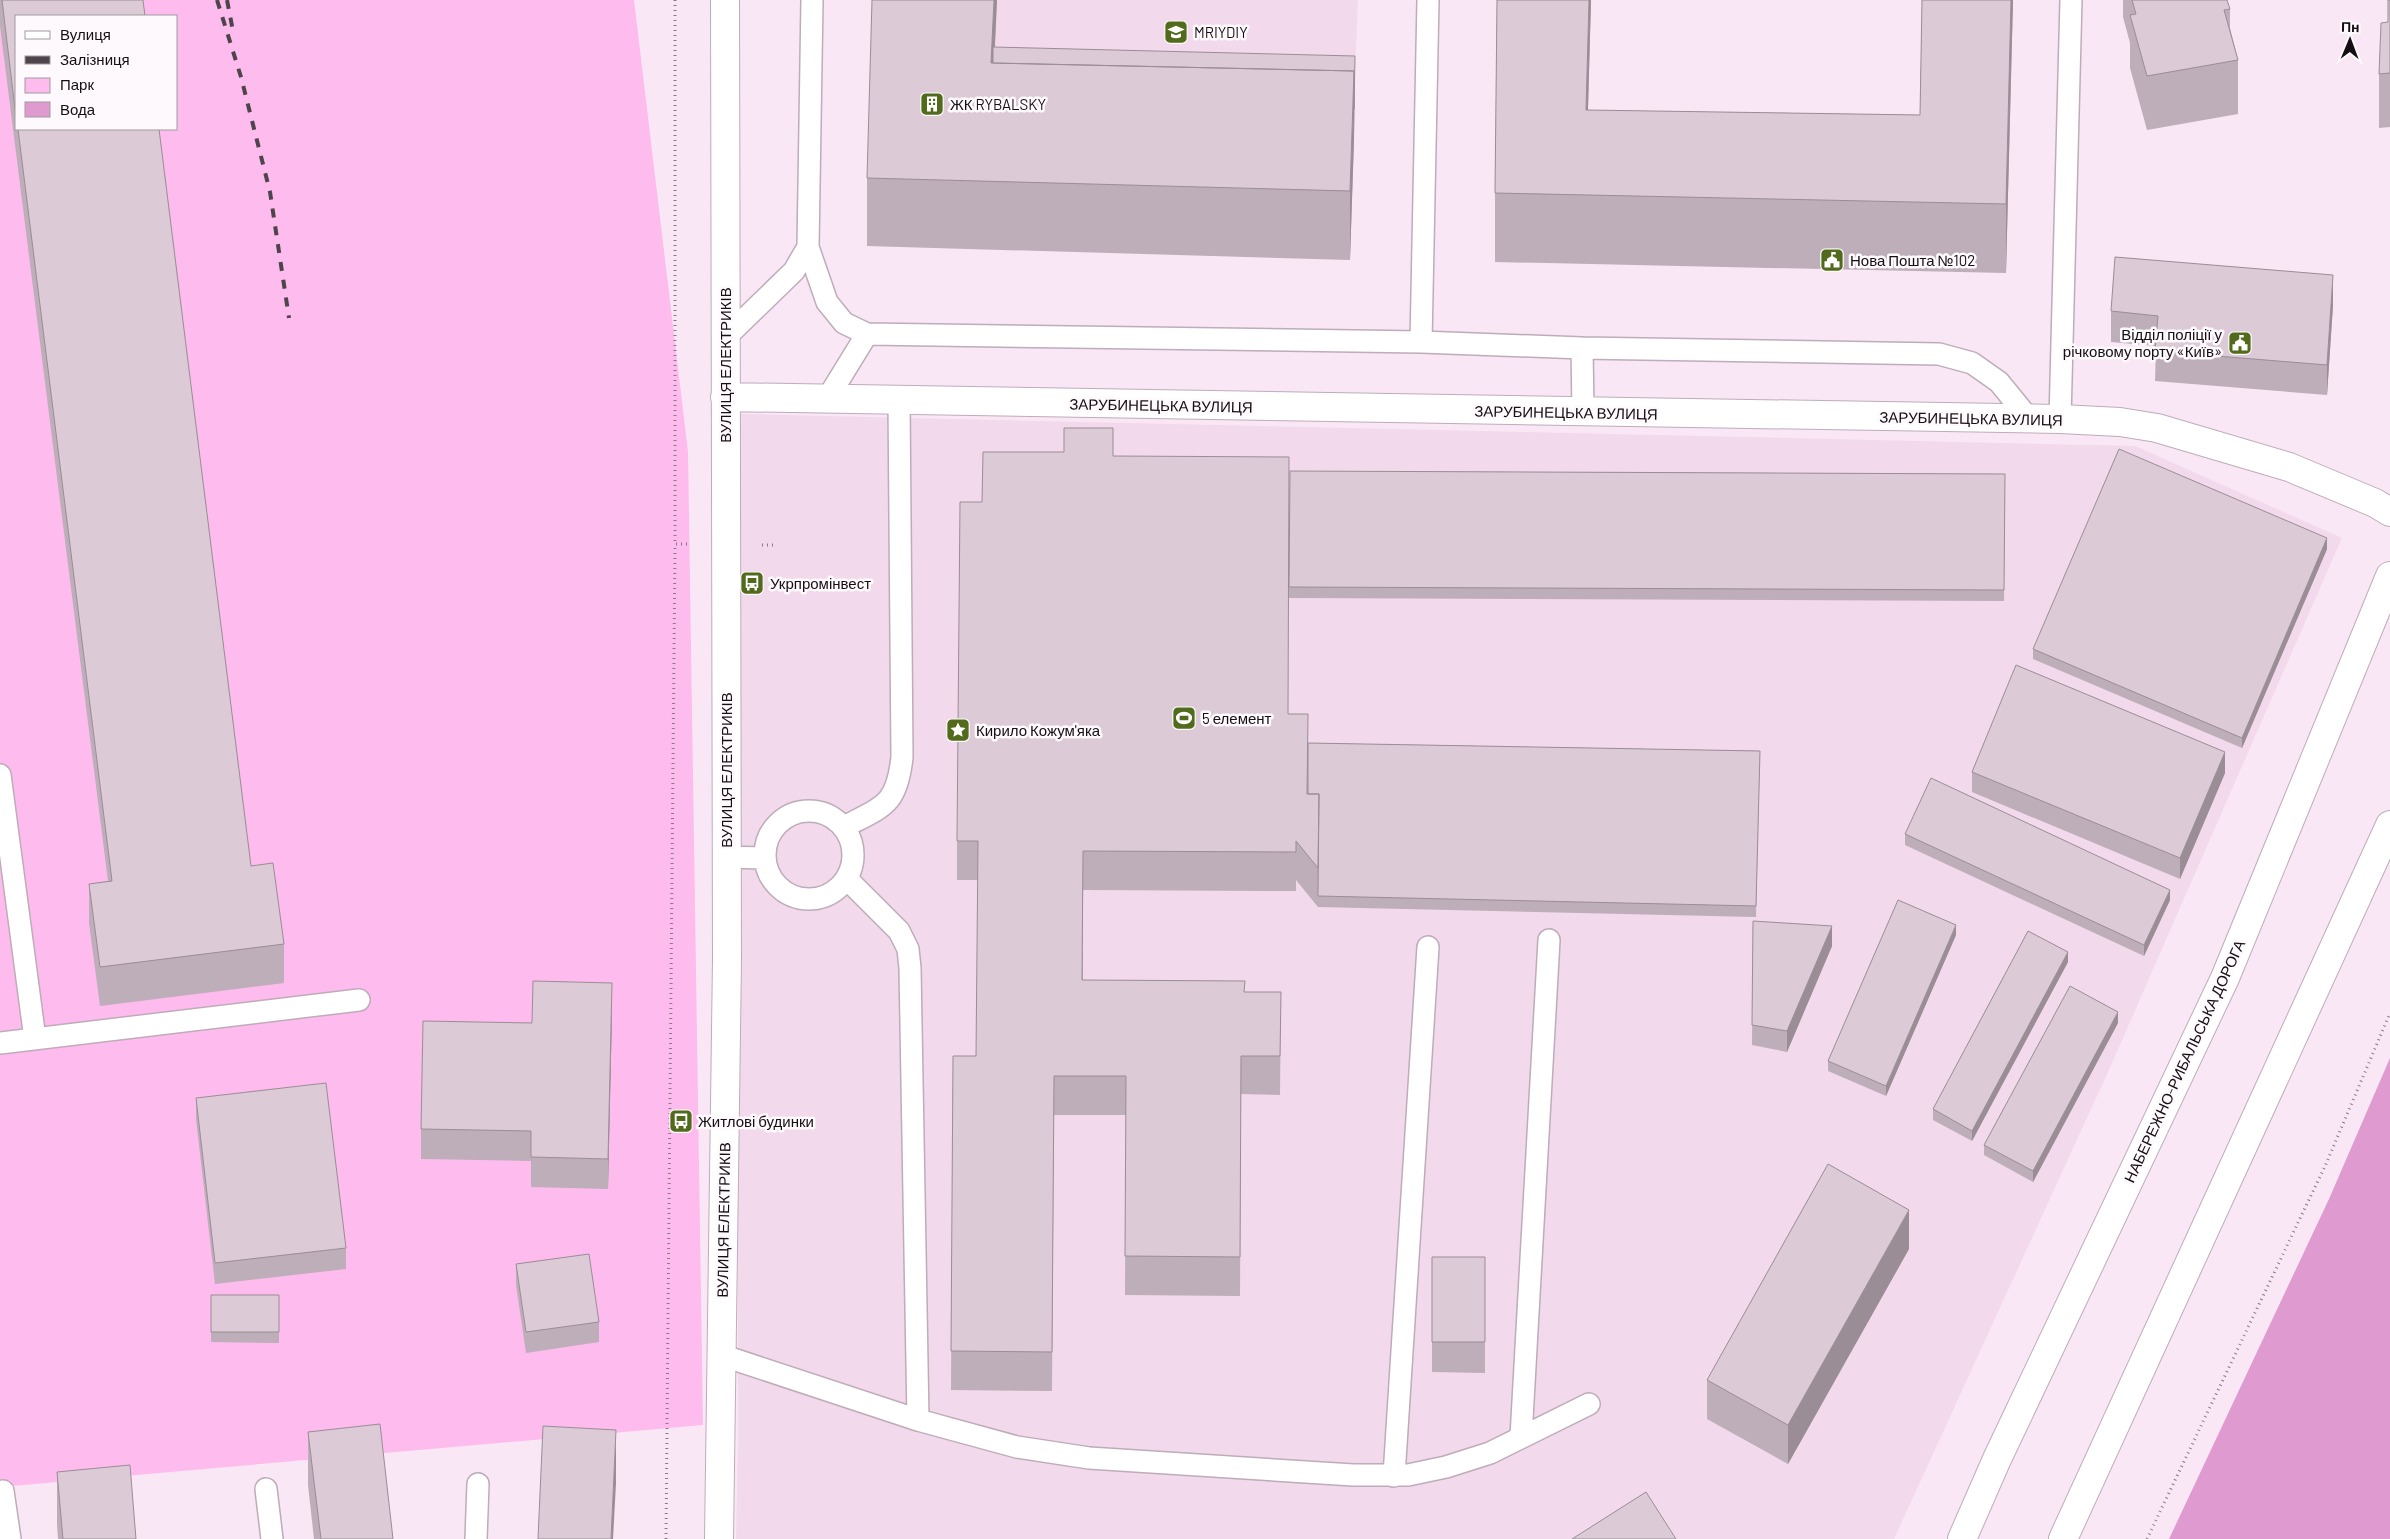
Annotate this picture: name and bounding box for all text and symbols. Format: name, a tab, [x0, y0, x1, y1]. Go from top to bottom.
legend	[15, 15, 178, 130]
north arrow	[2325, 15, 2375, 65]
text: Пн	[2341, 18, 2360, 35]
school or university icon: MRIYDIY	[1163, 19, 1189, 45]
place label: MRIYDIY	[1194, 23, 1248, 41]
text: Вулиця	[60, 25, 111, 43]
text: Залізниця	[60, 50, 130, 68]
text: Парк	[60, 75, 94, 93]
building icon: ЖК RYBALSKY	[919, 91, 945, 117]
place label: ЖК RYBALSKY	[950, 95, 1046, 113]
text: Вода	[60, 100, 96, 118]
public building icon: Нова Пошта №102	[1819, 247, 1845, 273]
place label: Нова Пошта №102	[1850, 251, 1975, 269]
street label: ВУЛИЦЯ ЕЛЕКТРИКІВ	[716, 287, 734, 443]
place label: Відділ поліції у річковому порту «Київ»	[2063, 325, 2222, 360]
public building icon: Відділ поліції у річковому порту «Київ»	[2227, 330, 2253, 356]
street label: ЗАРУБИНЕЦЬКА ВУЛИЦЯ	[1069, 394, 1253, 416]
street label: ЗАРУБИНЕЦЬКА ВУЛИЦЯ	[1474, 401, 1658, 423]
street label: ЗАРУБИНЕЦЬКА ВУЛИЦЯ	[1879, 407, 2063, 429]
bus stop icon: Укрпромінвест	[739, 570, 765, 596]
place label: Укрпромінвест	[770, 574, 871, 592]
street label: ВУЛИЦЯ ЕЛЕКТРИКІВ	[717, 692, 735, 848]
sports icon: 5 елемент	[1171, 705, 1197, 731]
place label: 5 елемент	[1202, 709, 1272, 727]
place icon: Кирило Кожум'яка	[945, 717, 971, 743]
place label: Кирило Кожум'яка	[976, 721, 1101, 739]
street label: НАБЕРЕЖНО-РИБАЛЬСЬКА ДОРОГА	[2120, 937, 2248, 1185]
bus stop icon: Житлові будинки	[668, 1108, 694, 1134]
place label: Житлові будинки	[698, 1112, 814, 1130]
street label: ВУЛИЦЯ ЕЛЕКТРИКІВ	[713, 1142, 733, 1298]

